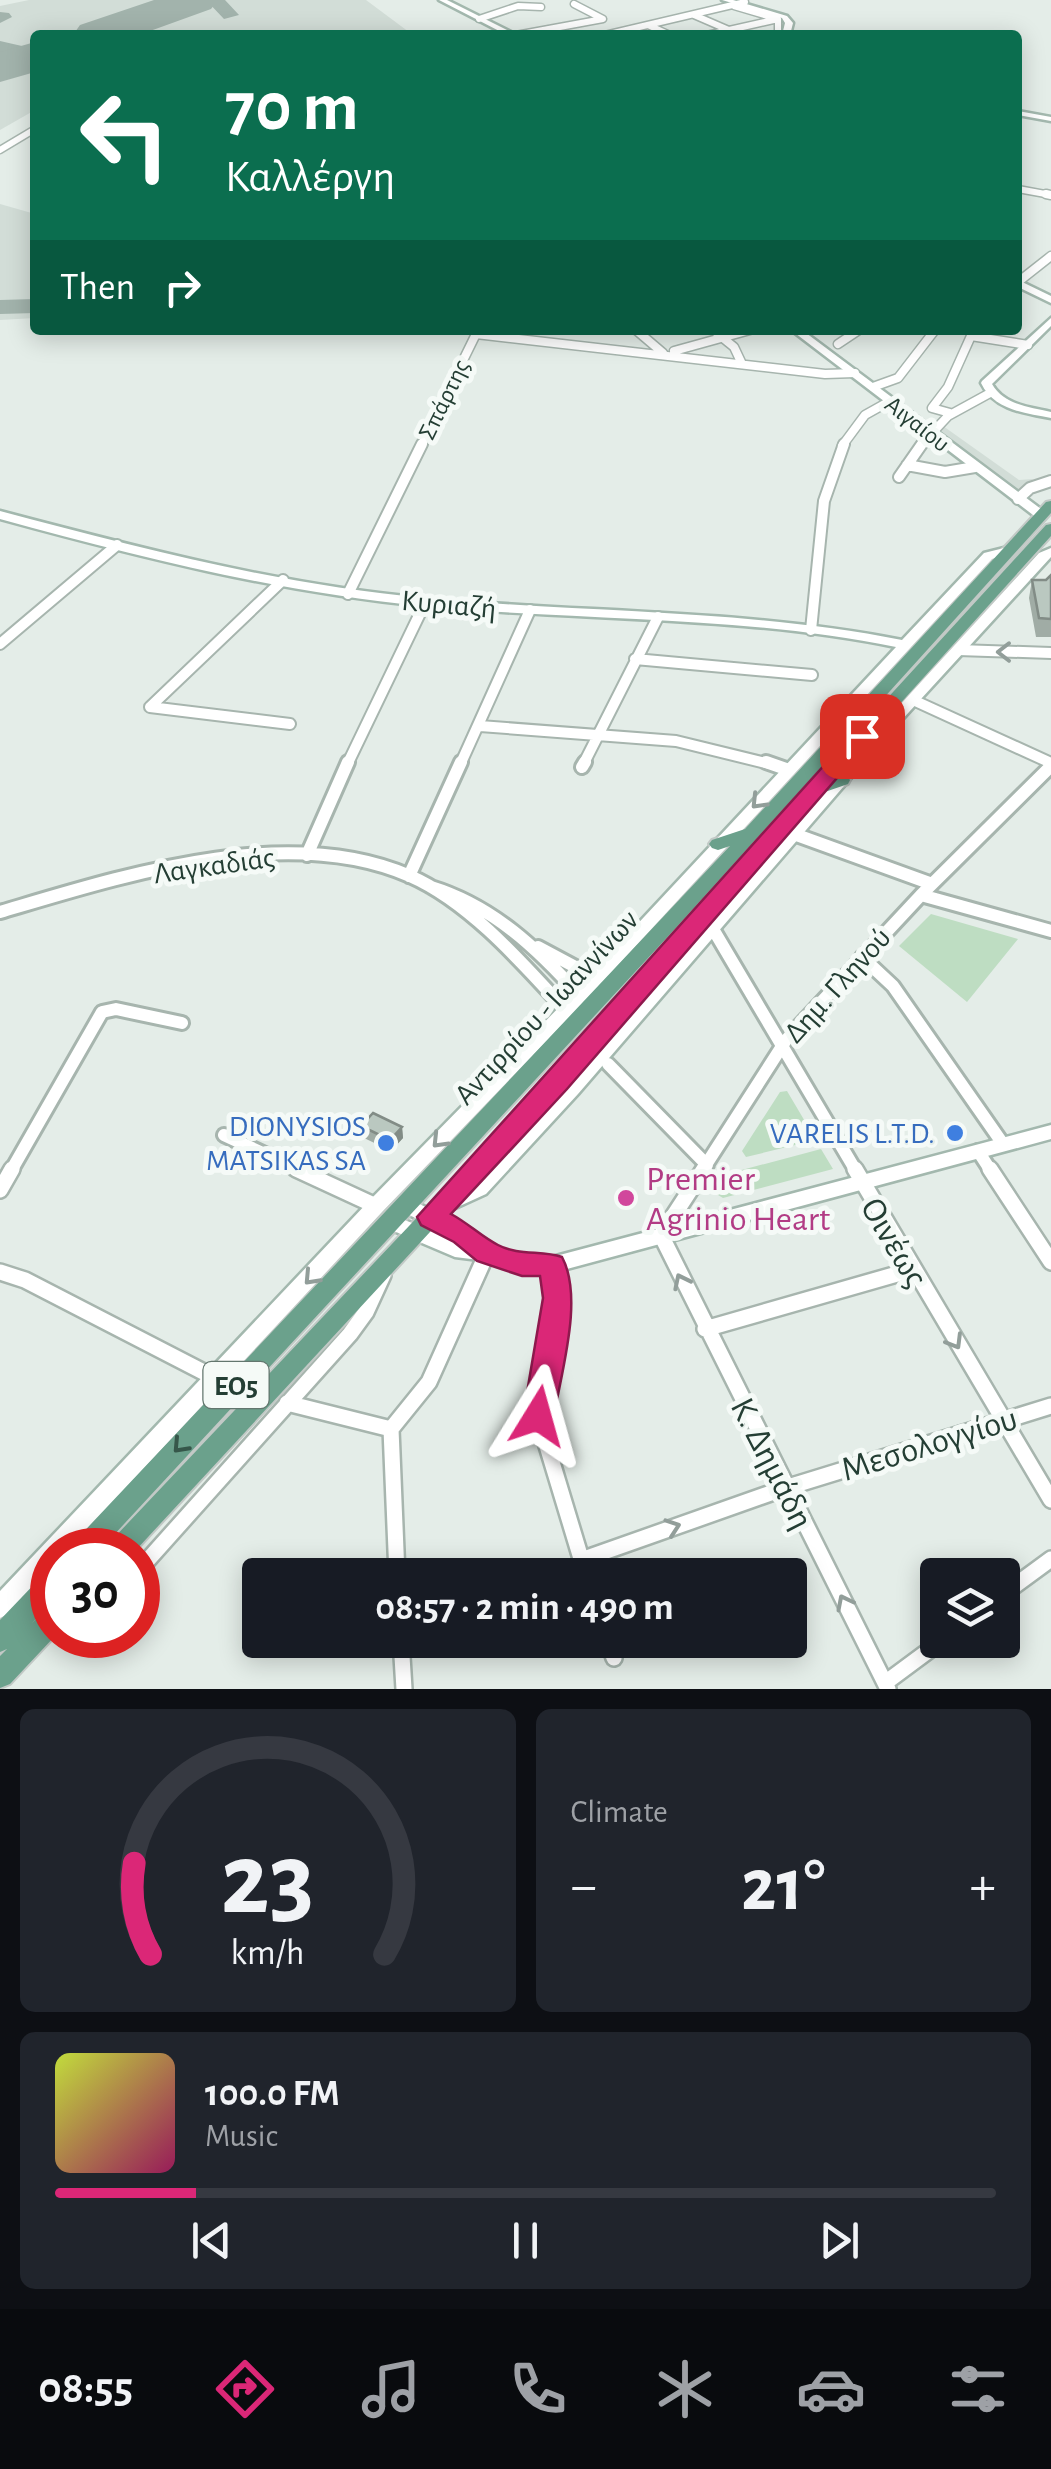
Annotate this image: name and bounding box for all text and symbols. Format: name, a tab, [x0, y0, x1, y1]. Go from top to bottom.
icon: left	[60, 70, 190, 200]
text: 70 m	[225, 73, 359, 143]
text: Καλλέργη	[225, 155, 395, 200]
icon: right	[155, 260, 210, 315]
text: Then	[60, 269, 135, 307]
street label: Σπάρτης	[414, 356, 474, 444]
street label: Αιγαίου	[880, 391, 954, 457]
street label: Κυριαζή	[400, 586, 498, 624]
one-way arrow	[996, 642, 1012, 663]
pin	[820, 694, 905, 779]
icon: arrive	[835, 709, 890, 764]
one-way arrow	[752, 791, 770, 809]
street label: Λαγκαδιάς	[152, 843, 277, 889]
street label: Αντιρρίου - Ιωαννίνων	[449, 905, 644, 1111]
street label: Δημ. Γληνού	[779, 923, 897, 1049]
place label: DIONYSIOS MATSIKAS SA	[206, 1112, 366, 1176]
place label: VARELIS L.T.D.	[770, 1119, 935, 1149]
marker: VARELIS L.T.D.	[944, 1122, 966, 1144]
one-way arrow	[433, 1129, 451, 1147]
marker: DIONYSIOS MATSIKAS SA	[375, 1132, 397, 1154]
place label: Premier Agrinio Heart	[646, 1162, 830, 1237]
marker: Premier Agrinio Heart	[615, 1187, 637, 1209]
street label: Οινέως	[854, 1192, 934, 1293]
one-way arrow	[305, 1266, 323, 1285]
one-way arrow	[673, 1273, 693, 1291]
one-way arrow	[943, 1331, 962, 1349]
road number: ΕΟ5	[204, 1362, 268, 1408]
position arrow	[486, 1364, 590, 1468]
street label: Κ. Δημάδη	[724, 1392, 820, 1535]
street label: Μεσολογγίου	[837, 1401, 1022, 1488]
one-way arrow	[174, 1434, 192, 1453]
one-way arrow	[664, 1518, 681, 1539]
speed limit sign: 30	[30, 1528, 160, 1658]
map controls	[920, 1558, 1020, 1658]
button: layers	[920, 1558, 1020, 1658]
text: 08:57 · 2 min · 490 m	[375, 1589, 674, 1627]
one-way arrow	[837, 1595, 856, 1613]
text: Climate	[571, 1796, 668, 1828]
text: 23	[221, 1829, 315, 1933]
text: 21°	[741, 1849, 825, 1924]
text: −	[571, 1859, 597, 1914]
text: +	[970, 1859, 996, 1914]
text: km/h	[231, 1935, 305, 1971]
text: 100.0 FM	[205, 2075, 340, 2113]
text: Music	[205, 2120, 278, 2152]
icon: previous	[184, 2213, 239, 2268]
icon: pause	[498, 2213, 553, 2268]
icon: next	[812, 2213, 867, 2268]
icon: directions	[210, 2354, 280, 2424]
icon: music	[356, 2354, 426, 2424]
icon: phone	[503, 2354, 573, 2424]
icon: climate	[650, 2354, 720, 2424]
icon: car	[796, 2354, 866, 2424]
icon: filters	[943, 2354, 1013, 2424]
text: 08:55	[38, 2366, 133, 2411]

